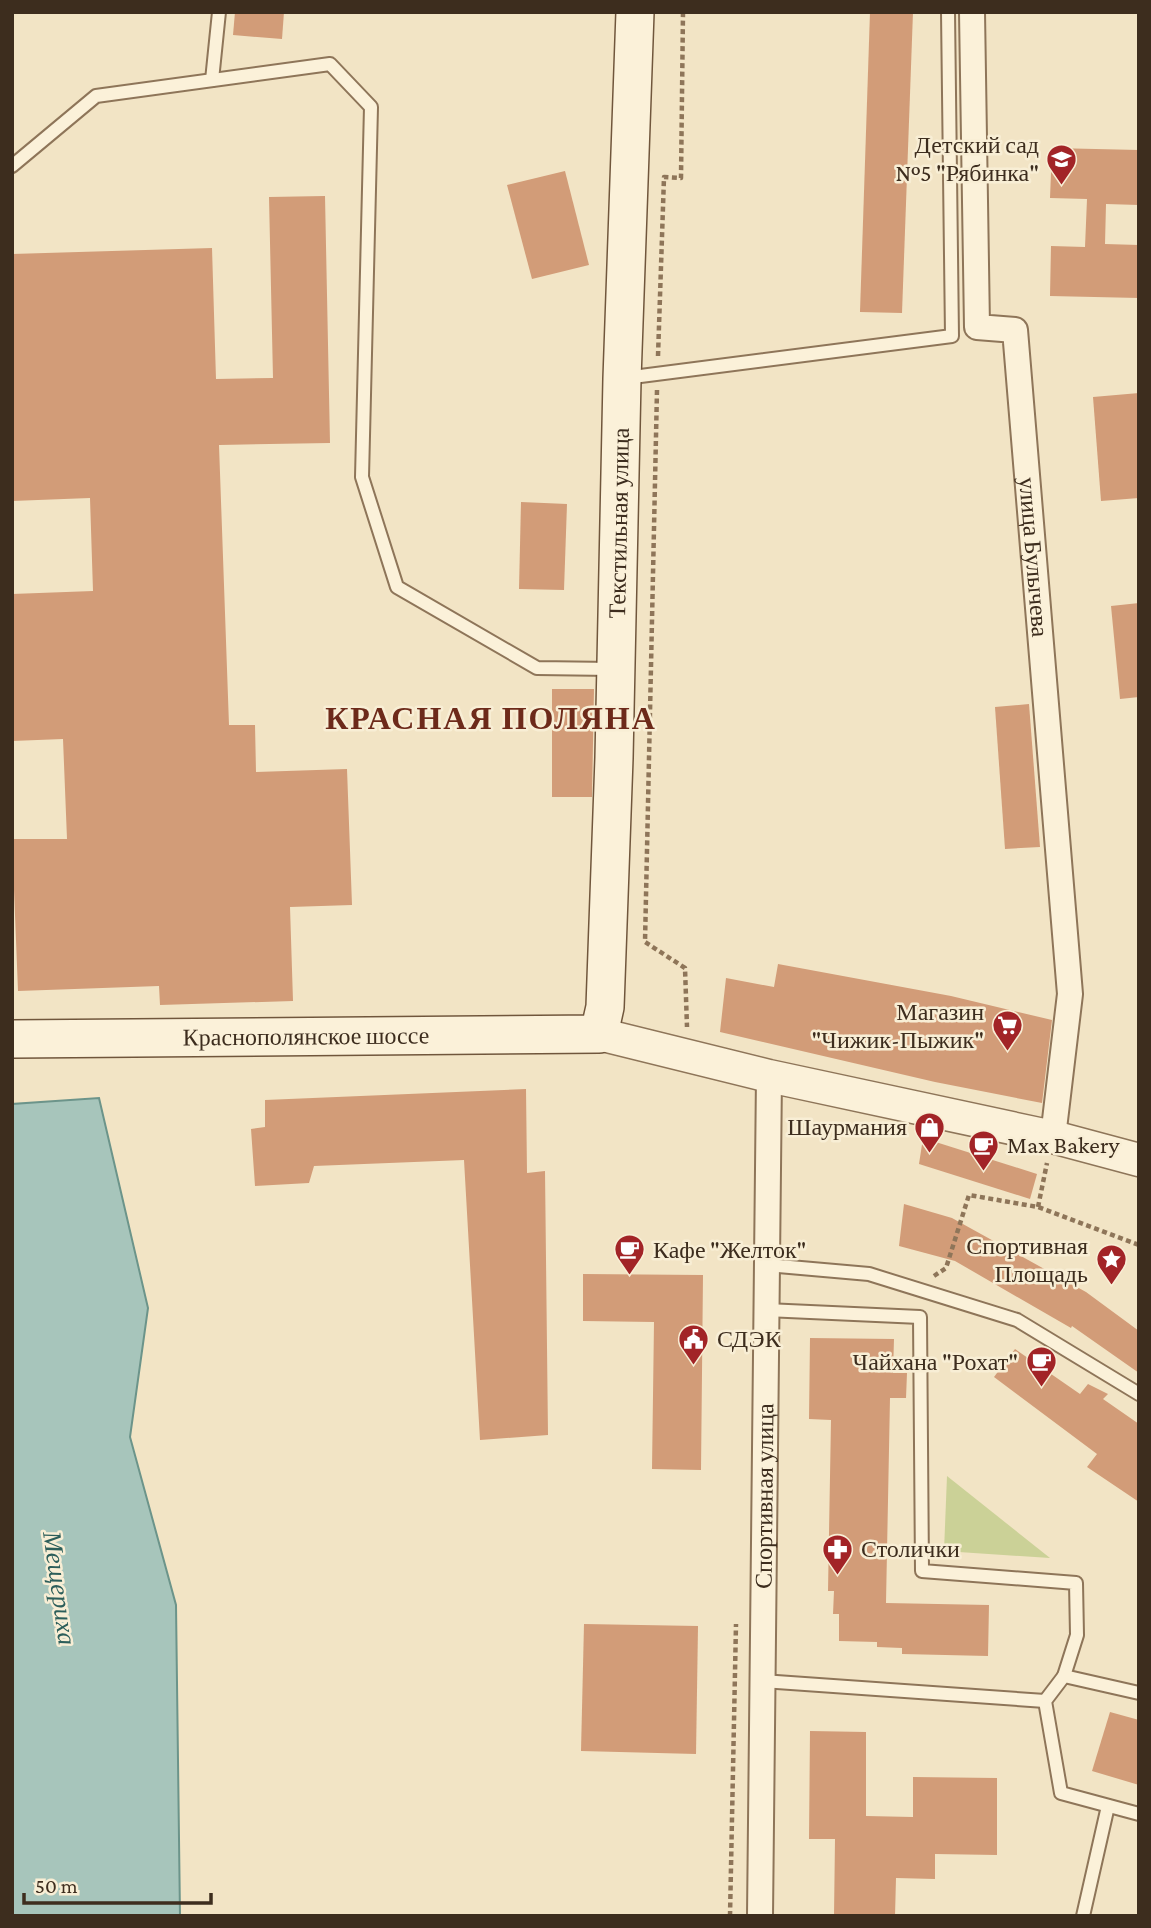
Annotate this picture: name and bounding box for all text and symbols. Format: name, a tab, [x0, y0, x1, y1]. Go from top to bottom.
place label: Детский сад №5 "Рябинка"	[895, 131, 1039, 186]
school or university icon: Детский сад №5 "Рябинка"	[1045, 142, 1079, 186]
street label: Текстильная улица	[603, 427, 634, 619]
street label: улица Булычева	[1014, 476, 1054, 638]
district label: КРАСНАЯ ПОЛЯНА	[325, 700, 657, 736]
place label: Магазин "Чижик-Пыжик"	[812, 998, 984, 1053]
supermarket icon: Магазин "Чижик-Пыжик"	[990, 1009, 1024, 1053]
street label: Краснополянское шоссе	[183, 1021, 429, 1051]
shop icon: Шаурмания	[913, 1110, 947, 1154]
place label: Шаурмания	[787, 1113, 907, 1140]
cafe icon: Max Bakery	[967, 1128, 1001, 1172]
place label: Max Bakery	[1007, 1131, 1120, 1158]
place label: Спортивная Площадь	[966, 1232, 1088, 1287]
cafe icon: Кафе "Желток"	[613, 1233, 647, 1277]
place label: Кафе "Желток"	[653, 1236, 806, 1263]
place icon: Спортивная Площадь	[1094, 1243, 1128, 1287]
public building icon: СДЭК	[677, 1322, 711, 1366]
place label: СДЭК	[717, 1325, 782, 1352]
cafe icon: Чайхана "Рохат"	[1024, 1345, 1058, 1389]
place label: Чайхана "Рохат"	[853, 1348, 1018, 1375]
street label: Спортивная улица	[750, 1403, 778, 1589]
water label: Мещериха	[37, 1528, 82, 1647]
pharmacy icon: Столички	[821, 1532, 855, 1576]
place label: Столички	[861, 1535, 960, 1562]
scale bar	[24, 1862, 212, 1906]
text: 50 m	[35, 1874, 78, 1898]

